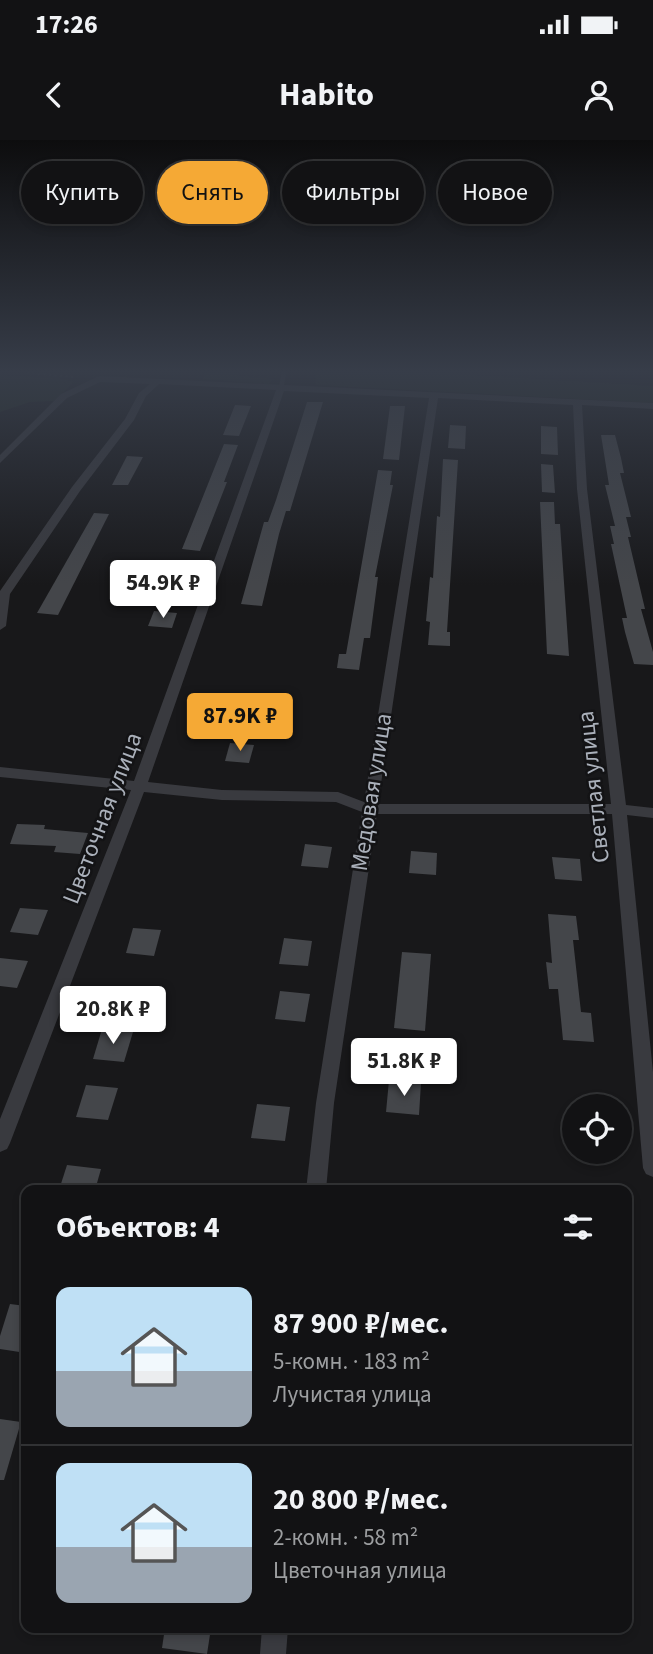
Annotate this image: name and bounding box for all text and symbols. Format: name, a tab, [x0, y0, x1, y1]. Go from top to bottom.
text: 17:26	[35, 6, 98, 43]
text: Habito	[279, 72, 374, 118]
icon: back	[35, 76, 73, 114]
icon: person	[580, 76, 618, 114]
chip: Купить	[21, 161, 143, 224]
chip: Снять	[157, 161, 268, 224]
chip: Фильтры	[282, 161, 424, 224]
chip: Новое	[438, 161, 552, 224]
pin: 54.9K ₽	[98, 560, 228, 620]
text: 54.9K ₽	[126, 566, 200, 599]
pin: 87.9K ₽	[175, 694, 305, 753]
text: 87.9K ₽	[203, 699, 277, 732]
street label: Светлая улица	[568, 709, 619, 865]
street label: Медовая улица	[342, 711, 401, 874]
street label: Цветочная улица	[54, 727, 151, 909]
pin: 20.8K ₽	[48, 986, 178, 1046]
text: 20.8K ₽	[76, 992, 150, 1025]
pin: 51.8K ₽	[339, 1038, 469, 1098]
text: 51.8K ₽	[367, 1044, 441, 1077]
map controls	[562, 1094, 632, 1164]
button: locate	[562, 1094, 632, 1164]
text: Объектов: 4	[56, 1206, 220, 1249]
icon: filters	[559, 1208, 597, 1246]
text: 87 900 ₽/мес.	[273, 1302, 449, 1345]
icon: home	[112, 1315, 196, 1399]
text: 5-комн. · 183 m²	[273, 1345, 430, 1378]
text: Лучистая улица	[273, 1378, 432, 1411]
text: 20 800 ₽/мес.	[273, 1478, 449, 1521]
icon: home	[112, 1491, 196, 1575]
text: 2-комн. · 58 m²	[273, 1521, 418, 1554]
text: Цветочная улица	[273, 1554, 447, 1587]

